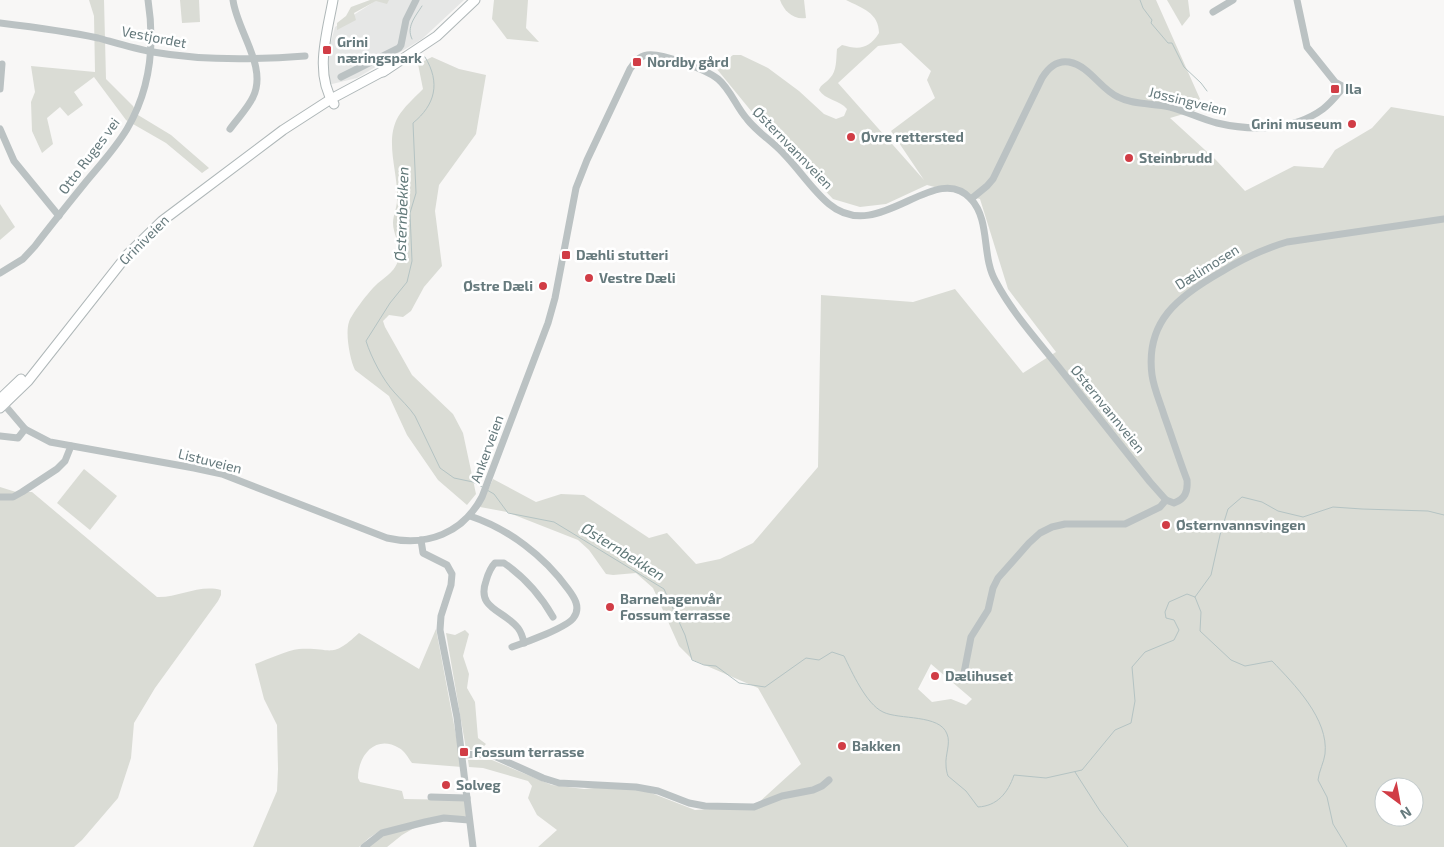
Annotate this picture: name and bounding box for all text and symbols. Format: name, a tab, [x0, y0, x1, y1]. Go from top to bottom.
street label: Vestjordet	[120, 22, 188, 51]
place label: Grini næringspark	[337, 33, 422, 66]
marker: Grini næringspark	[321, 44, 333, 56]
place label: Nordby gård	[647, 53, 729, 70]
marker: Nordby gård	[631, 56, 643, 68]
place label: Ila	[1345, 80, 1362, 97]
street label: Jøssingveien	[1147, 83, 1229, 118]
marker: Ila	[1329, 83, 1341, 95]
street label: Østernvannveien	[750, 103, 837, 193]
street label: Otto Ruges vei	[54, 114, 123, 197]
place label: Grini museum	[1251, 115, 1342, 132]
marker: Grini museum	[1346, 118, 1358, 130]
place label: Øvre rettersted	[861, 128, 964, 145]
marker: Øvre rettersted	[845, 131, 857, 143]
place label: Steinbrudd	[1139, 149, 1212, 166]
marker: Steinbrudd	[1123, 152, 1135, 164]
water label: Østernbekken	[390, 166, 412, 262]
street label: Griniveien	[115, 211, 172, 268]
street label: Dælimosen	[1172, 240, 1242, 293]
place label: Dæhli stutteri	[576, 246, 668, 263]
marker: Dæhli stutteri	[560, 249, 572, 261]
place label: Vestre Dæli	[599, 269, 676, 286]
marker: Vestre Dæli	[583, 272, 595, 284]
place label: Østre Dæli	[463, 277, 533, 294]
marker: Østre Dæli	[537, 280, 549, 292]
street label: Østernvannveien	[1068, 361, 1149, 456]
street label: Ankerveien	[466, 413, 507, 485]
street label: Listuveien	[176, 444, 244, 477]
place label: Østernvannsvingen	[1176, 516, 1306, 533]
water label: Østernbekken	[579, 518, 669, 584]
marker: Østernvannsvingen	[1160, 519, 1172, 531]
place label: Barnehagenvår Fossum terrasse	[620, 590, 731, 623]
marker: Barnehagenvår Fossum terrasse	[604, 601, 616, 613]
place label: Dælihuset	[945, 667, 1013, 684]
marker: Dælihuset	[929, 670, 941, 682]
place label: Bakken	[852, 737, 901, 754]
marker: Bakken	[836, 740, 848, 752]
place label: Fossum terrasse	[474, 743, 585, 760]
marker: Fossum terrasse	[458, 746, 470, 758]
place label: Solveg	[456, 776, 501, 793]
north arrow	[1374, 777, 1424, 827]
marker: Solveg	[440, 779, 452, 791]
text: N	[1397, 804, 1415, 823]

